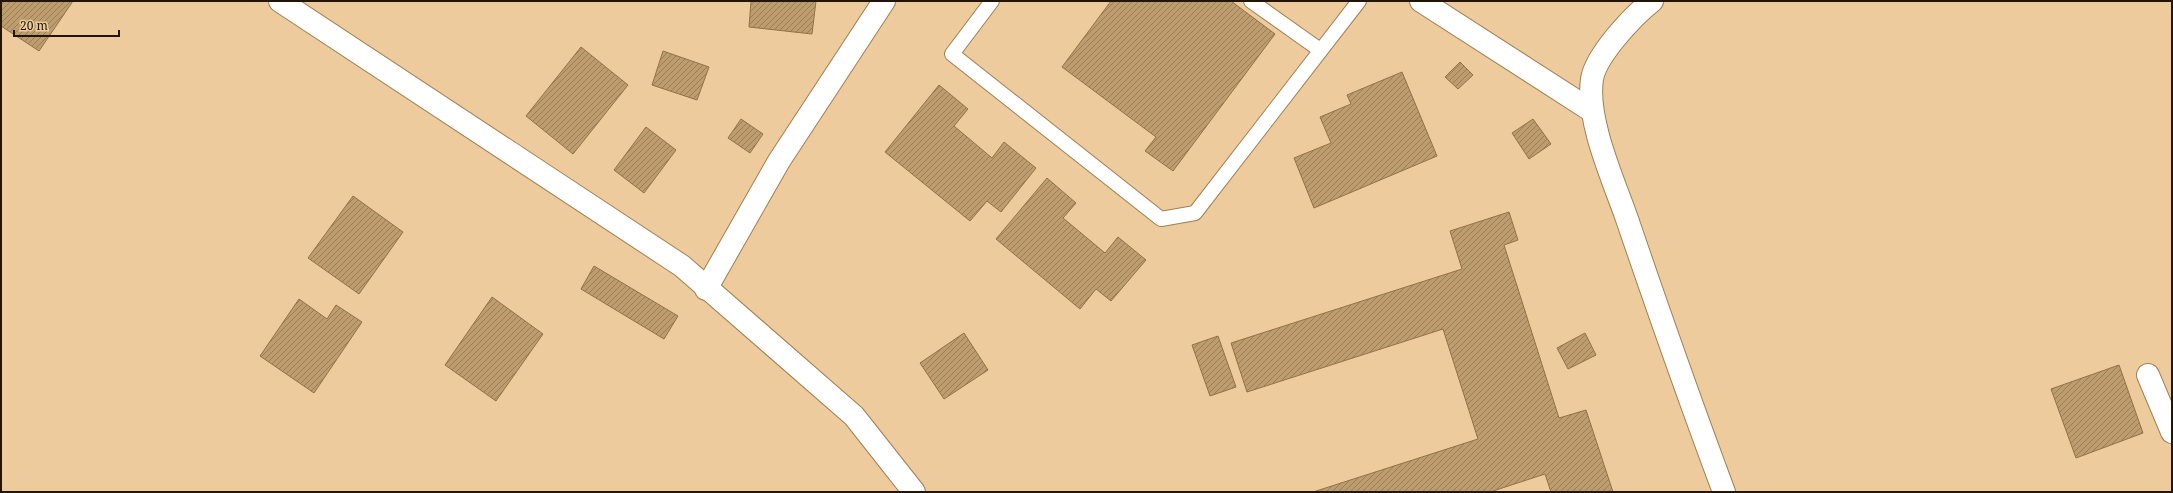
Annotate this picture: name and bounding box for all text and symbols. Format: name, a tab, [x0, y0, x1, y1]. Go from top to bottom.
scale bar	[14, 12, 119, 38]
text: 20 m	[20, 17, 48, 34]

